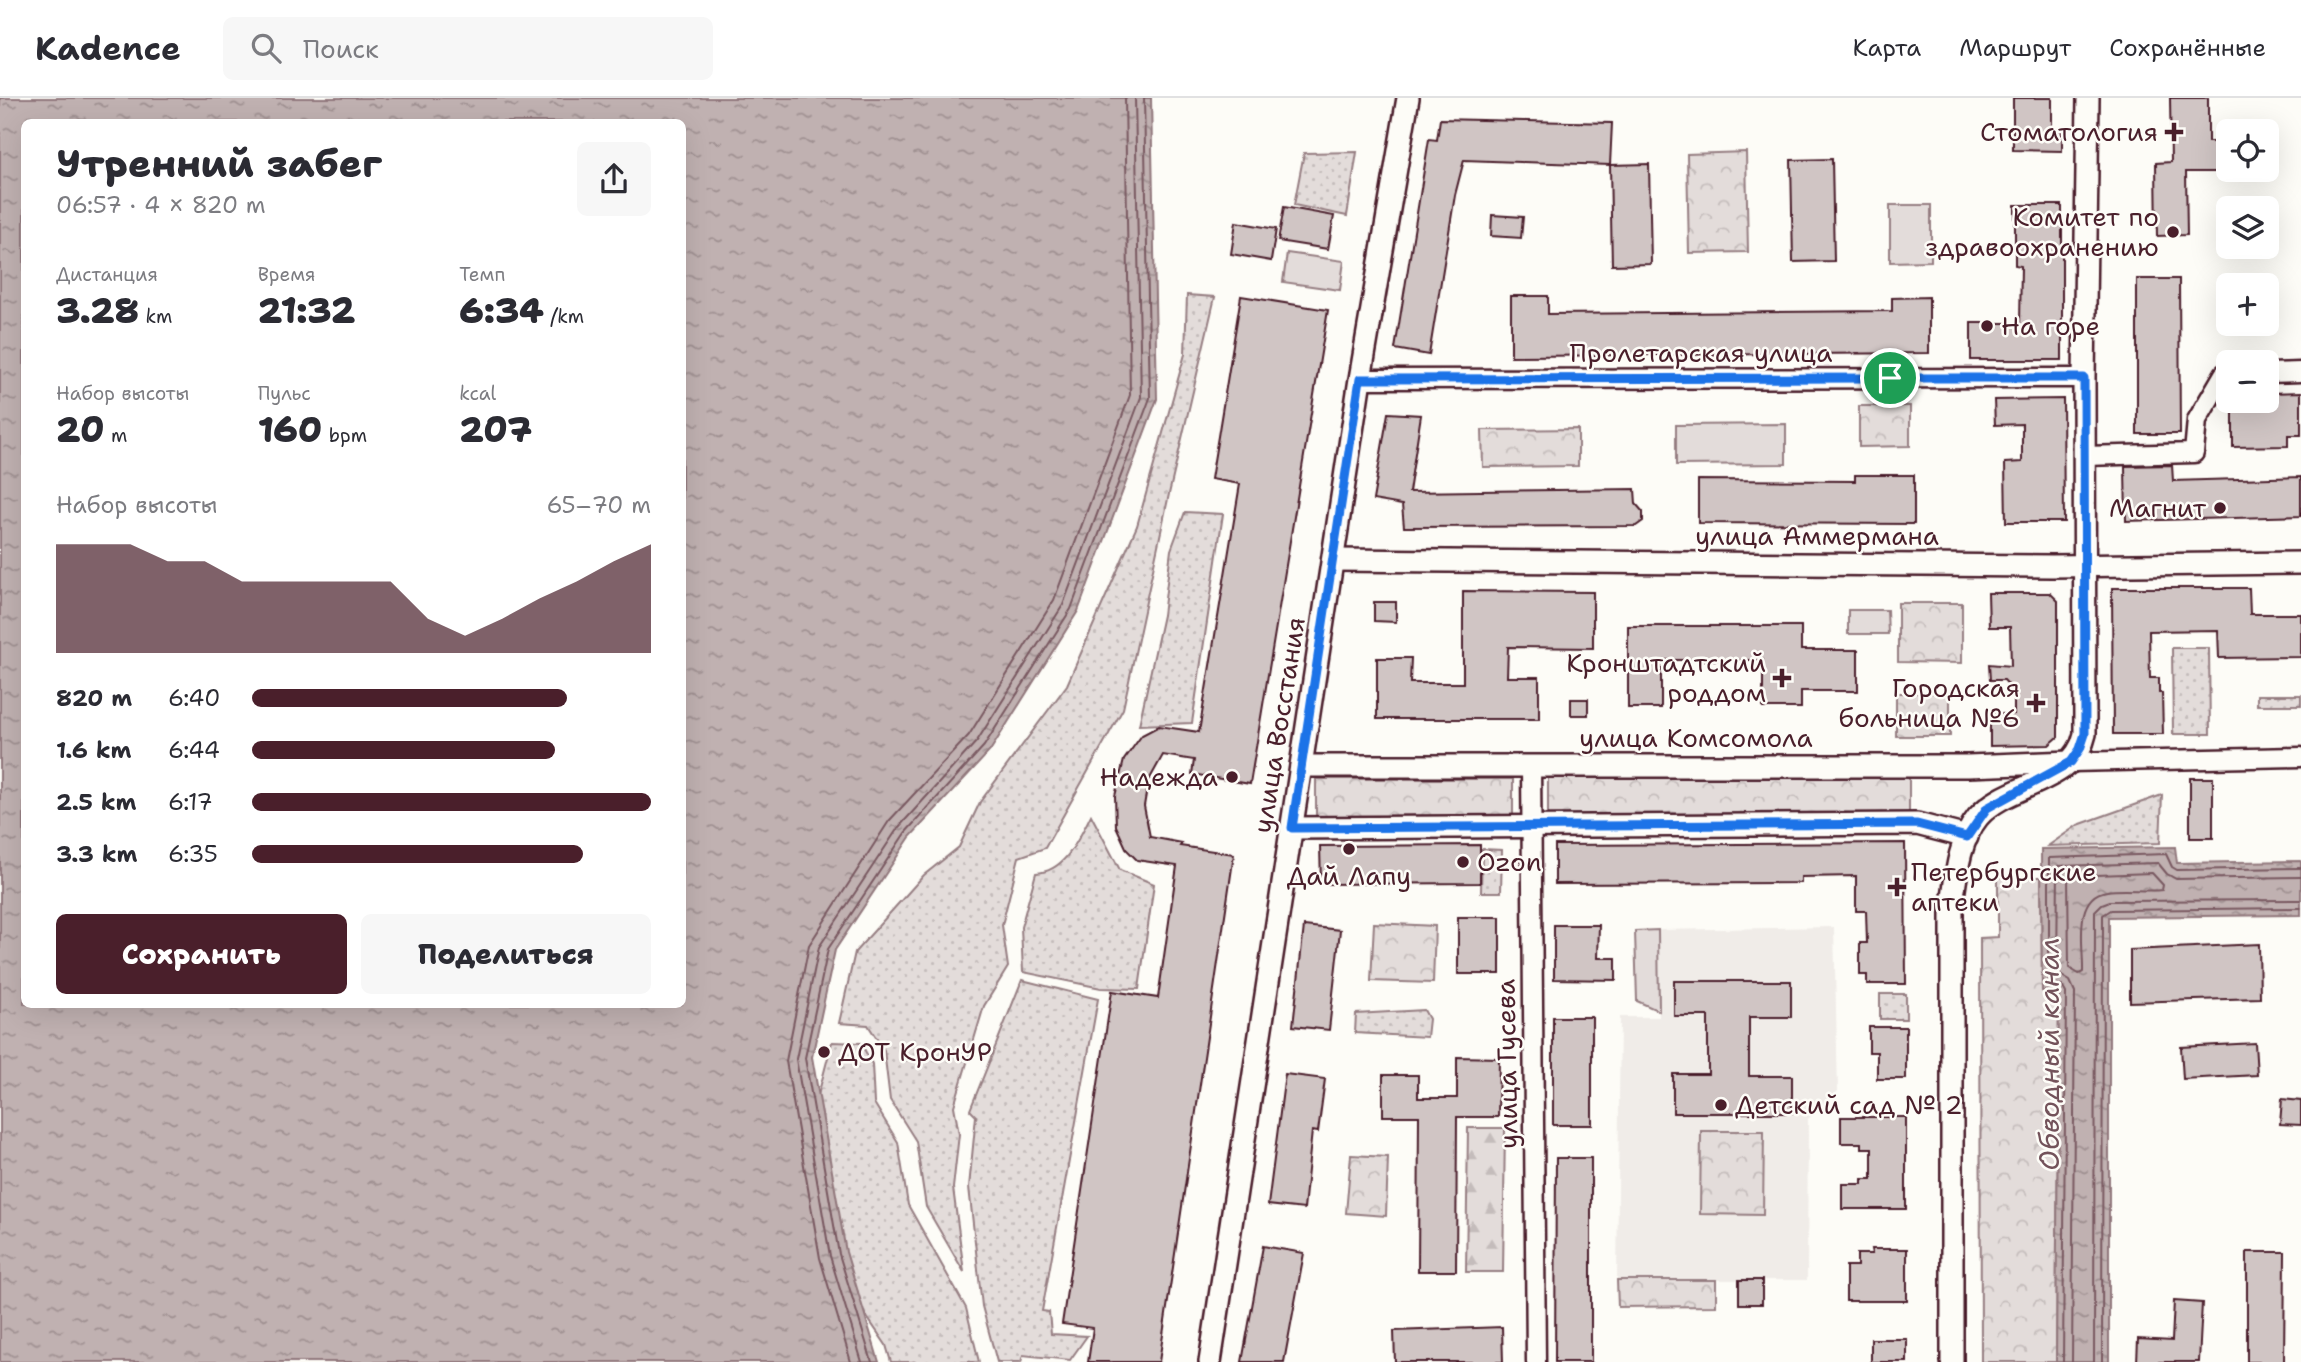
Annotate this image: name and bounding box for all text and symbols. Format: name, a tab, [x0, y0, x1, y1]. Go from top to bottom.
search box	[223, 17, 713, 80]
text: Kadence	[35, 26, 181, 71]
icon: search	[247, 29, 285, 67]
text: Поиск	[303, 31, 379, 66]
text: Карта	[1853, 32, 1921, 64]
text: Маршрут	[1959, 32, 2071, 64]
text: Сохранённые	[2109, 32, 2266, 64]
place label: Стоматология	[1980, 114, 2158, 149]
map controls	[2216, 119, 2279, 413]
button: locate	[2216, 119, 2279, 182]
marker: Стоматология	[2164, 122, 2184, 142]
text: Утренний забег	[56, 138, 382, 189]
button: share	[577, 142, 651, 216]
text: 06:57 · 4 × 820 m	[56, 190, 266, 220]
button: layers	[2216, 196, 2279, 259]
place label: Комитет по здравоохранению	[1925, 199, 2159, 264]
marker: Комитет по здравоохранению	[2165, 224, 2181, 240]
text: Дистанция	[56, 262, 158, 287]
text: Время	[258, 262, 316, 287]
text: Темп	[459, 262, 505, 287]
button: +	[2216, 273, 2279, 336]
text: 3.28	[56, 287, 139, 334]
text: 21:32	[258, 287, 355, 334]
text: 6:34	[459, 287, 544, 334]
text: km	[139, 304, 172, 329]
text: /km	[544, 304, 584, 329]
place label: На горе	[2001, 308, 2100, 343]
marker: На горе	[1979, 318, 1995, 334]
street label: Пролетарская улица	[1570, 335, 1832, 370]
pin	[1860, 348, 1920, 408]
button: −	[2216, 350, 2279, 413]
icon: arrive	[1871, 359, 1909, 397]
text: Набор высоты	[56, 381, 189, 406]
text: Пульс	[258, 381, 311, 406]
text: kcal	[459, 381, 496, 406]
text: 20	[56, 406, 104, 453]
text: 160	[258, 406, 322, 453]
text: 207	[459, 406, 532, 453]
text: m	[104, 423, 127, 448]
text: bpm	[322, 423, 367, 448]
text: Набор высоты	[56, 490, 217, 520]
text: 65–70 m	[546, 490, 651, 520]
place label: Магнит	[2109, 490, 2207, 525]
marker: Магнит	[2212, 500, 2228, 516]
street label: улица Аммермана	[1695, 518, 1939, 553]
street label: улица Восстания	[1244, 614, 1313, 835]
place label: Кронштадтский роддом	[1566, 645, 1766, 710]
marker: Кронштадтский роддом	[1772, 668, 1792, 688]
place label: Городская больница №6	[1838, 670, 2020, 735]
text: 820 m	[56, 683, 132, 713]
text: 6:40	[168, 683, 220, 713]
marker: Городская больница №6	[2026, 693, 2046, 713]
street label: улица Комсомола	[1579, 720, 1813, 755]
text: 1.6 km	[56, 735, 131, 765]
text: 6:44	[168, 735, 220, 765]
place label: Надежда	[1100, 759, 1218, 794]
marker: Надежда	[1224, 769, 1240, 785]
text: 2.5 km	[56, 787, 137, 817]
text: 6:17	[168, 787, 213, 817]
text: 3.3 km	[56, 839, 137, 869]
text: 6:35	[168, 839, 218, 869]
marker: Дай Лапу	[1341, 841, 1357, 857]
place label: Ozon	[1477, 844, 1542, 879]
marker: Ozon	[1455, 854, 1471, 870]
place label: Петербургские аптеки	[1911, 854, 2097, 919]
place label: Дай Лапу	[1287, 858, 1411, 893]
marker: Петербургские аптеки	[1889, 879, 1905, 895]
button: Сохранить	[56, 914, 347, 994]
button: Поделиться	[361, 914, 651, 994]
water label: Обводный канал	[2030, 937, 2068, 1171]
street label: улица Гусева	[1488, 979, 1525, 1149]
place label: ДОТ КронУР	[838, 1034, 992, 1069]
marker: ДОТ КронУР	[816, 1044, 832, 1060]
place label: Детский сад № 2	[1735, 1087, 1963, 1122]
marker: Детский сад № 2	[1713, 1097, 1729, 1113]

